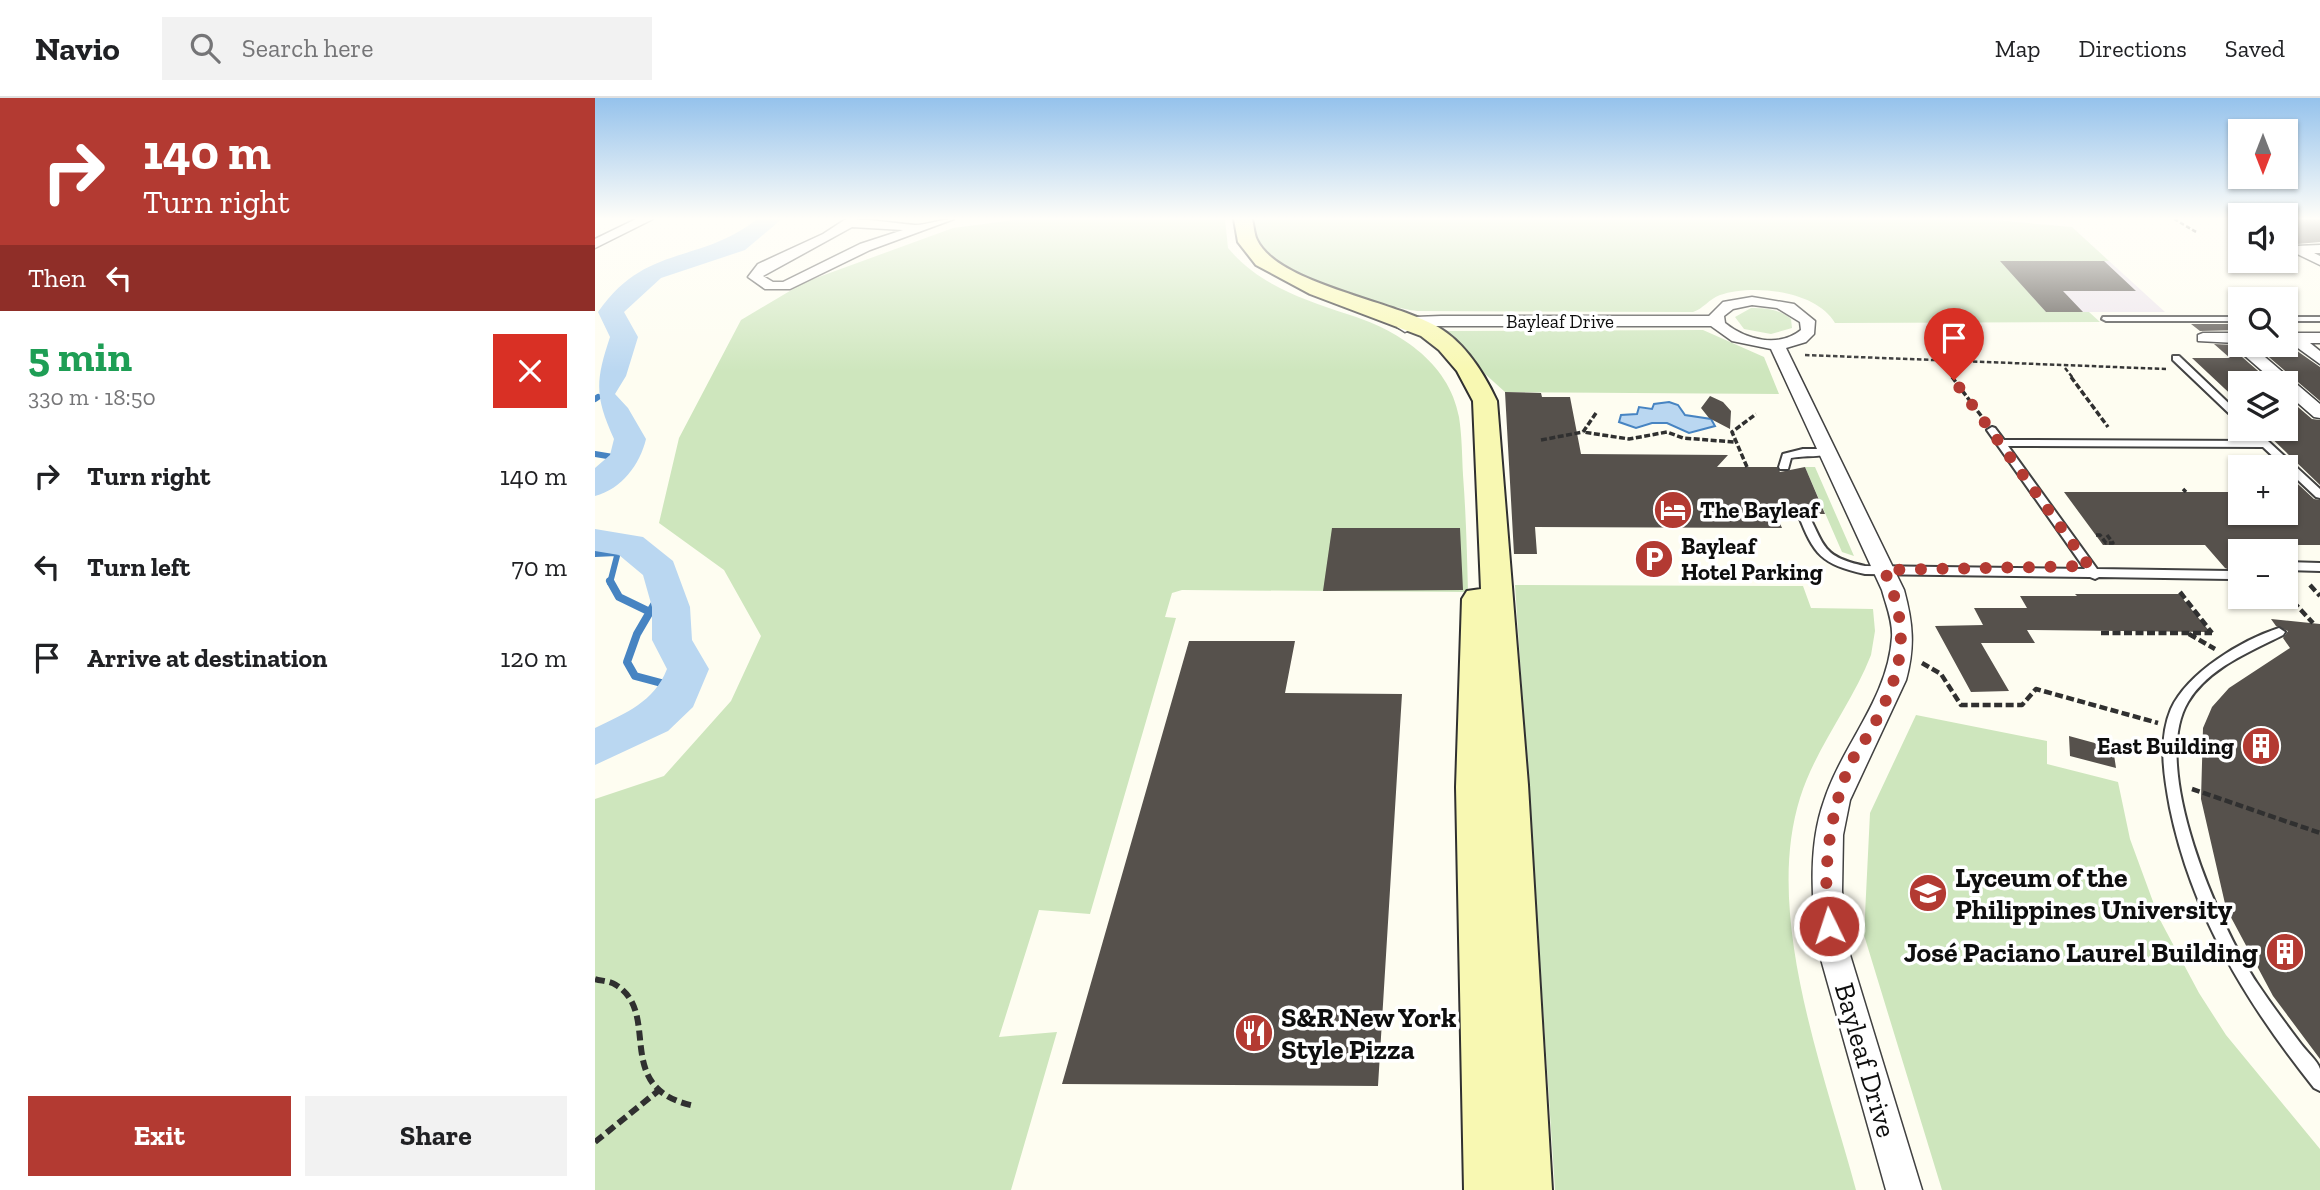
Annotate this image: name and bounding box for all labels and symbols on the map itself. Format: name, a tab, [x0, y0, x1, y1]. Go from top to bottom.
north arrow	[2228, 119, 2298, 189]
pin	[1924, 308, 1984, 380]
street label: Bayleaf Drive	[1506, 310, 1614, 333]
hotel icon: The Bayleaf	[1652, 489, 1694, 531]
place label: The Bayleaf	[1700, 496, 1820, 524]
place label: Bayleaf Hotel Parking	[1681, 532, 1823, 586]
parking icon: Bayleaf Hotel Parking	[1633, 538, 1675, 580]
building icon: East Building	[2240, 725, 2282, 767]
place label: East Building	[2097, 732, 2234, 760]
place label: Lyceum of the Philippines University	[1955, 861, 2233, 926]
school or university icon: Lyceum of the Philippines University	[1907, 872, 1949, 914]
position arrow	[1792, 889, 1866, 963]
building icon: José Paciano Laurel Building	[2264, 931, 2306, 973]
place label: José Paciano Laurel Building	[1904, 936, 2258, 969]
street label: Bayleaf Drive	[1828, 979, 1903, 1141]
place label: S&R New York Style Pizza	[1281, 1001, 1457, 1066]
restaurant icon: S&R New York Style Pizza	[1233, 1012, 1275, 1054]

